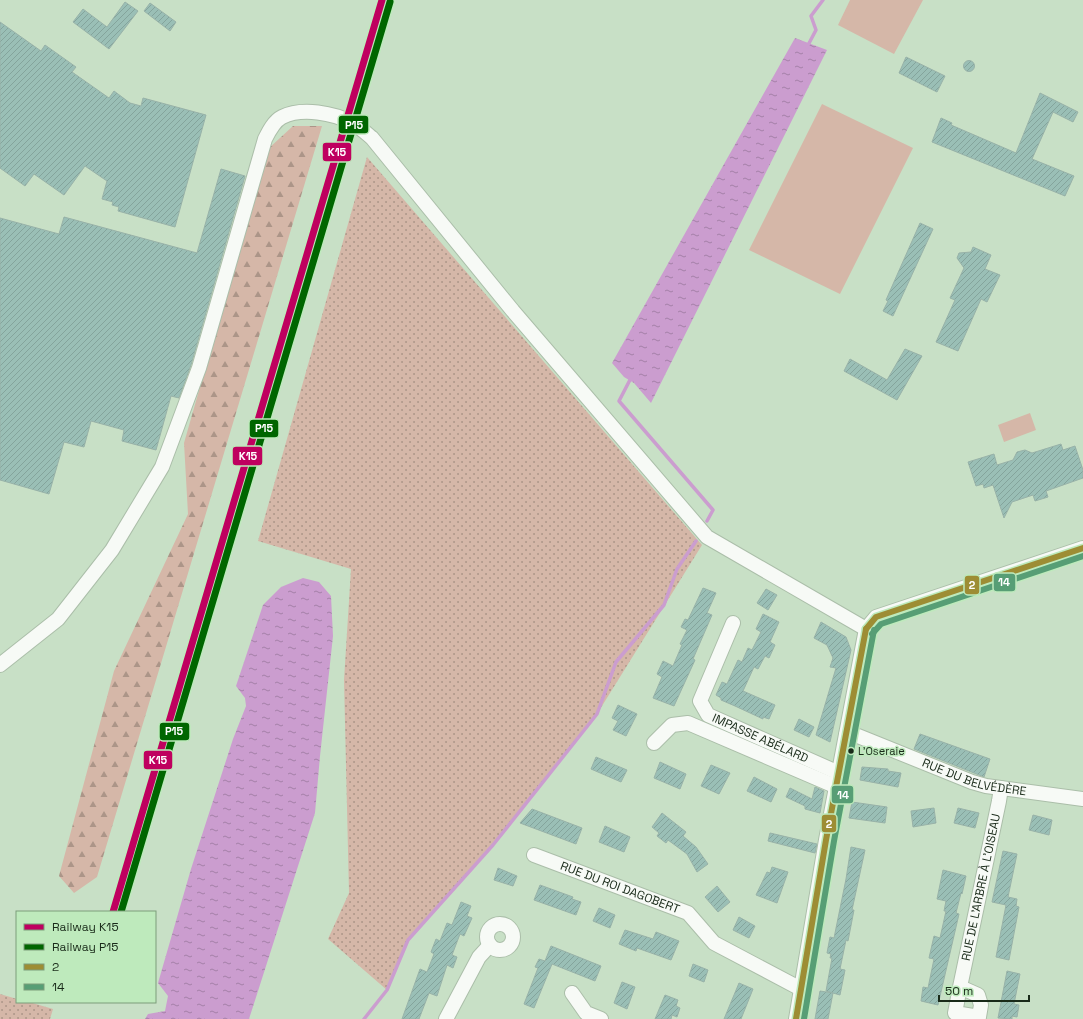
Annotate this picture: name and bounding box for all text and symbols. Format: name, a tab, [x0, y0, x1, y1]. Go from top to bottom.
line badge: P15	[338, 115, 369, 134]
text: P15	[345, 118, 364, 132]
line badge: K15	[322, 142, 352, 162]
text: K15	[328, 145, 347, 159]
line badge: P15	[249, 419, 279, 438]
text: P15	[255, 421, 274, 435]
line badge: K15	[232, 446, 263, 466]
text: K15	[239, 449, 258, 463]
line badge: 14	[993, 573, 1016, 592]
line badge: 2	[964, 575, 980, 595]
text: 14	[998, 575, 1010, 589]
text: 2	[969, 578, 976, 592]
street label: IMPASSE ABÉLARD	[710, 710, 811, 766]
line badge: P15	[159, 722, 190, 741]
text: P15	[165, 724, 184, 738]
place label: L'Oseraie	[858, 744, 905, 758]
marker: L'Oseraie	[846, 746, 856, 756]
line badge: K15	[143, 750, 173, 770]
text: K15	[149, 753, 168, 767]
street label: RUE DU BELVÉDÈRE	[920, 755, 1027, 799]
line badge: 14	[831, 785, 854, 804]
text: 14	[837, 788, 849, 802]
street label: RUE DE L'ARBRE À L'OISEAU	[958, 812, 1004, 962]
line badge: 2	[821, 814, 837, 833]
text: 2	[826, 817, 833, 831]
street label: RUE DU ROI DAGOBERT	[558, 858, 682, 917]
legend	[16, 911, 156, 1003]
text: Railway K15	[52, 919, 119, 935]
text: Railway P15	[52, 939, 118, 955]
text: 2	[52, 959, 59, 975]
scale bar	[939, 977, 1029, 1003]
text: 14	[52, 979, 65, 995]
text: 50 m	[945, 983, 973, 999]

